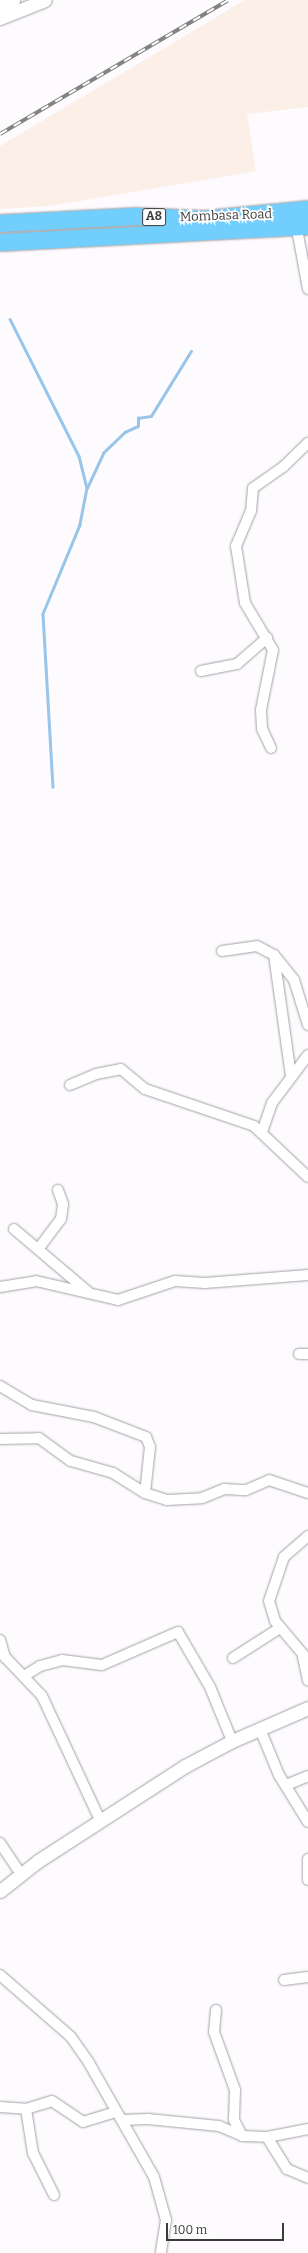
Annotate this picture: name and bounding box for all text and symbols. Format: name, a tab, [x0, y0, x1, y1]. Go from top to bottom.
road number: A8	[142, 207, 166, 227]
street label: Mombasa Road	[180, 207, 272, 225]
scale bar	[168, 2215, 286, 2241]
text: 100 m	[173, 2223, 207, 2237]

